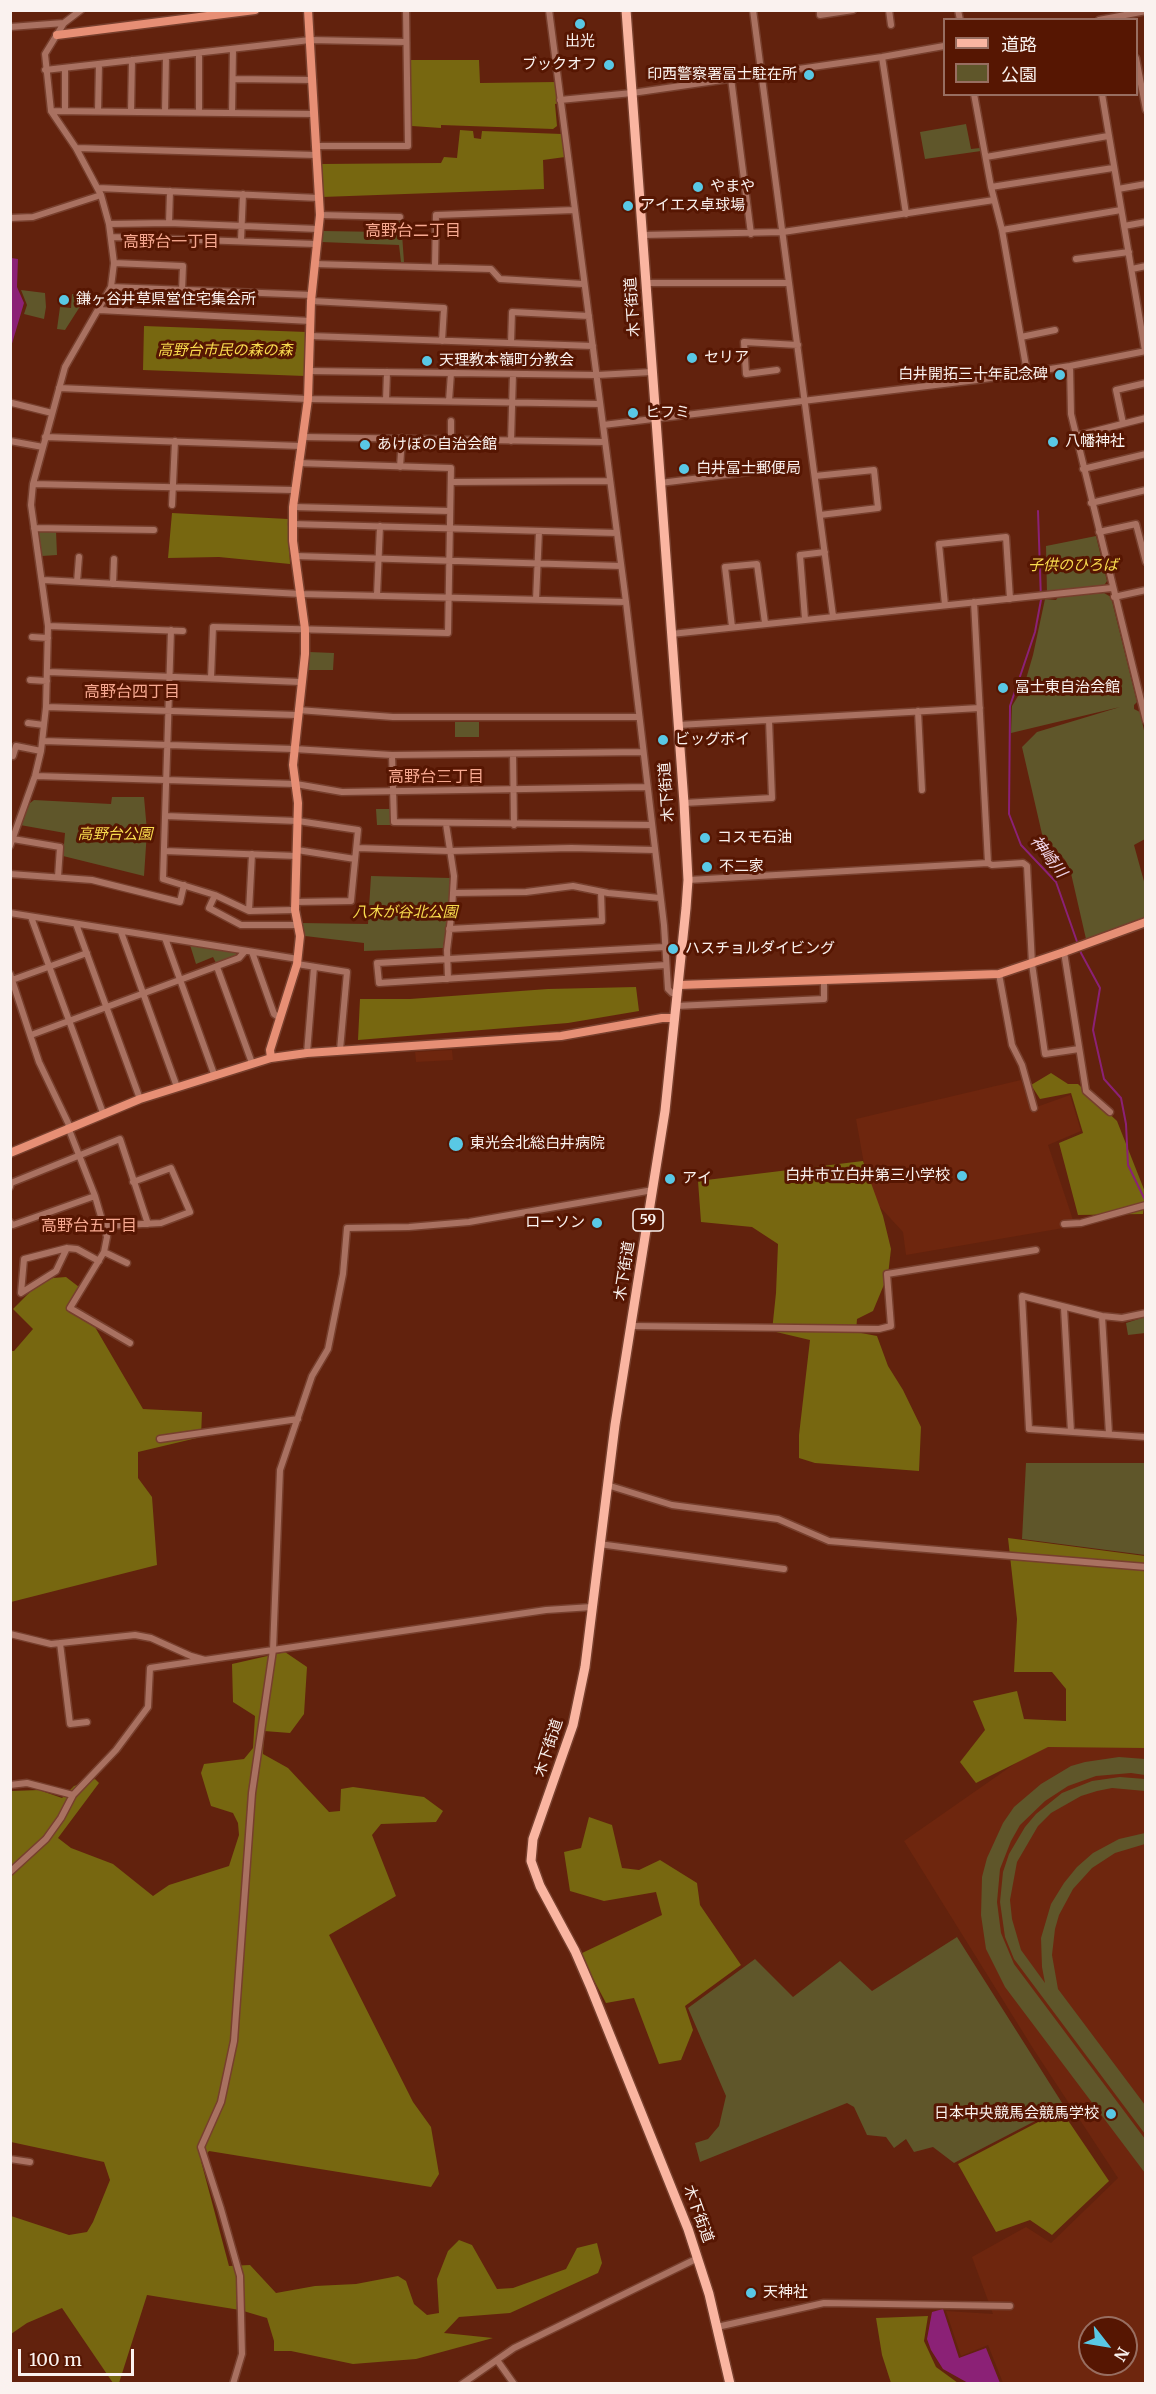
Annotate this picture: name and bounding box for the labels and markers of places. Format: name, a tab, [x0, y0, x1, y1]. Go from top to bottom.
marker: 出光	[573, 17, 587, 31]
place label: 出光	[565, 33, 595, 51]
place label: ブックオフ	[522, 56, 597, 74]
marker: ブックオフ	[602, 58, 616, 72]
place label: 印西警察署冨士駐在所	[647, 66, 797, 84]
marker: 印西警察署冨士駐在所	[802, 68, 816, 82]
place label: やまや	[710, 178, 755, 196]
marker: やまや	[691, 180, 705, 194]
place label: アイエス卓球場	[640, 197, 745, 215]
marker: アイエス卓球場	[621, 199, 635, 213]
place label: 鎌ヶ谷井草県営住宅集会所	[76, 291, 256, 309]
marker: 鎌ヶ谷井草県営住宅集会所	[57, 293, 71, 307]
place label: セリア	[704, 349, 749, 367]
marker: セリア	[685, 351, 699, 365]
place label: 天理教本嶺町分教会	[439, 352, 574, 370]
marker: 天理教本嶺町分教会	[420, 354, 434, 368]
place label: 白井開拓三十年記念碑	[898, 366, 1048, 384]
marker: 白井開拓三十年記念碑	[1053, 368, 1067, 382]
place label: ヒフミ	[645, 404, 690, 422]
marker: ヒフミ	[626, 406, 640, 420]
place label: 八幡神社	[1065, 433, 1125, 451]
marker: 八幡神社	[1046, 435, 1060, 449]
place label: あけぼの自治会館	[377, 436, 497, 454]
marker: あけぼの自治会館	[358, 438, 372, 452]
place label: 白井冨士郵便局	[696, 460, 801, 478]
marker: 白井冨士郵便局	[677, 462, 691, 476]
place label: 冨士東自治会館	[1015, 679, 1120, 697]
marker: 冨士東自治会館	[996, 681, 1010, 695]
place label: ビッグボイ	[675, 731, 750, 749]
marker: ビッグボイ	[656, 733, 670, 747]
place label: コスモ石油	[717, 829, 792, 847]
marker: コスモ石油	[698, 831, 712, 845]
place label: 不二家	[719, 858, 764, 876]
marker: 不二家	[700, 860, 714, 874]
place label: ハスチョルダイビング	[685, 940, 835, 958]
marker: ハスチョルダイビング	[666, 942, 680, 956]
marker: 東光会北総白井病院	[447, 1135, 465, 1153]
place label: 東光会北総白井病院	[470, 1135, 605, 1153]
place label: 白井市立白井第三小学校	[785, 1167, 950, 1185]
marker: 白井市立白井第三小学校	[955, 1169, 969, 1183]
place label: アイ	[682, 1170, 712, 1188]
marker: アイ	[663, 1172, 677, 1186]
place label: ローソン	[525, 1214, 585, 1232]
marker: ローソン	[590, 1216, 604, 1230]
place label: 日本中央競馬会競馬学校	[934, 2105, 1099, 2123]
marker: 日本中央競馬会競馬学校	[1104, 2107, 1118, 2121]
place label: 天神社	[763, 2284, 808, 2302]
marker: 天神社	[744, 2286, 758, 2300]

